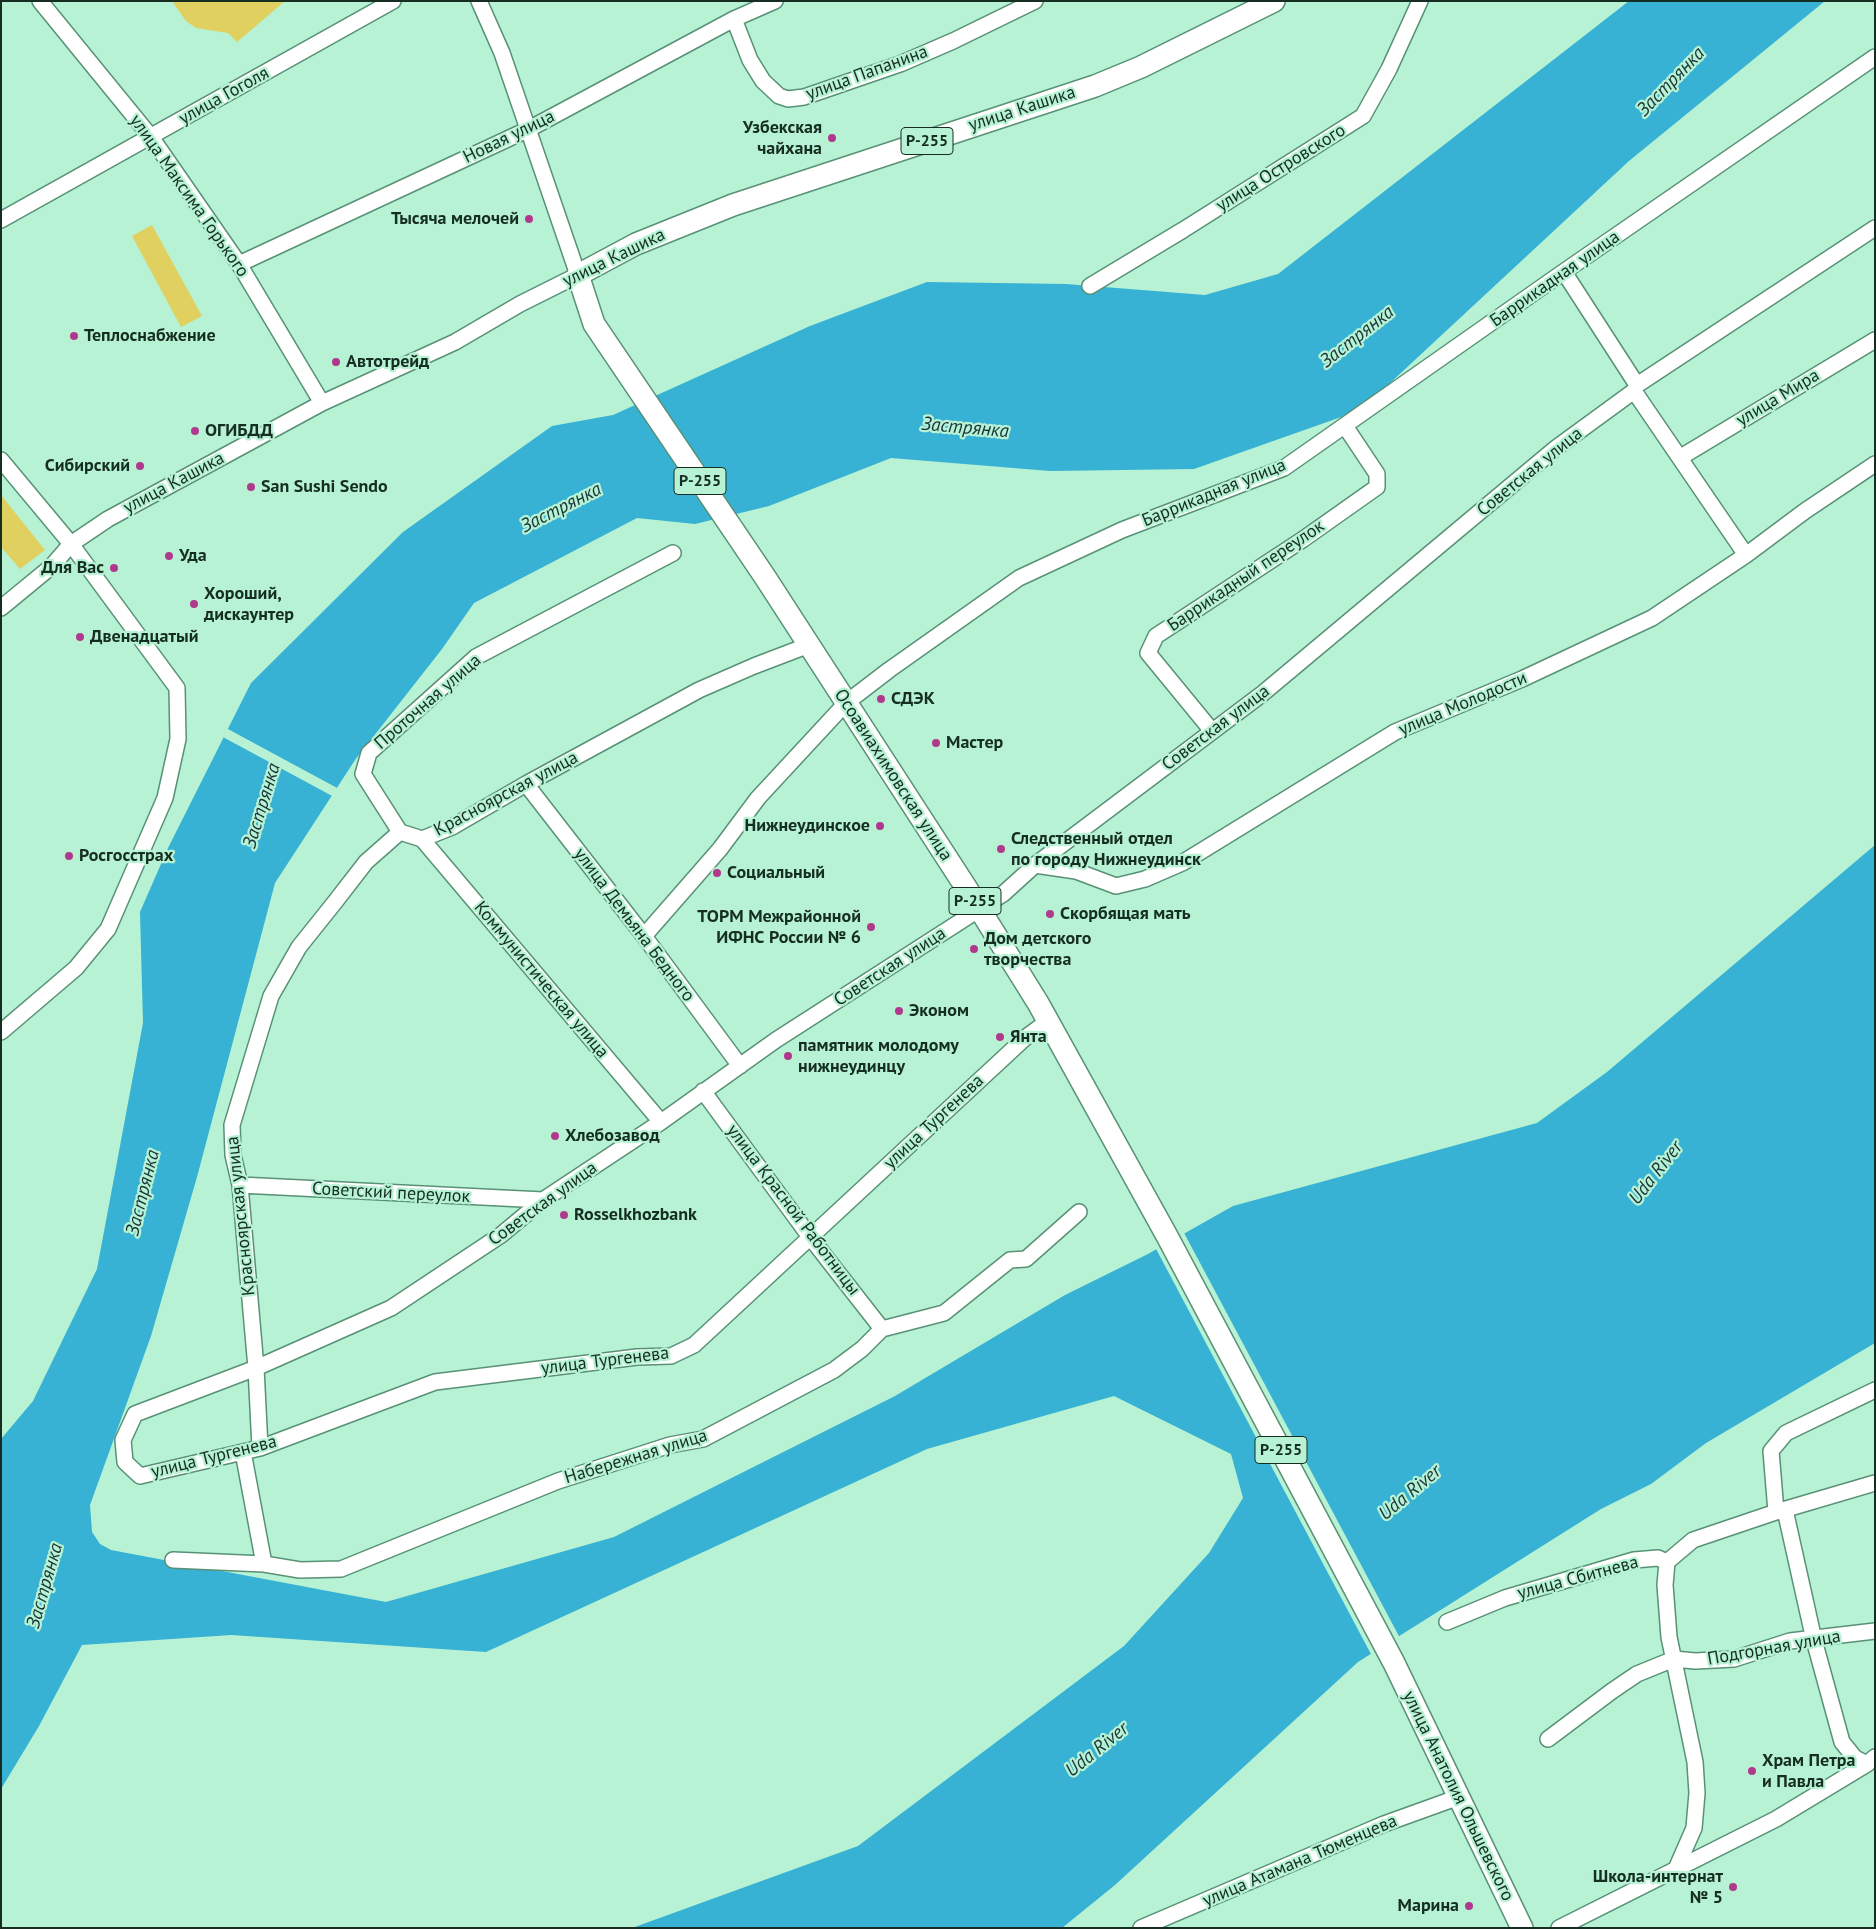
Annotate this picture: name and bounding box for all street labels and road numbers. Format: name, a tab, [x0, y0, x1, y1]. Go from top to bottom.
street label: улица Папанина	[803, 41, 931, 105]
street label: улица Гоголя	[175, 62, 273, 130]
street label: улица Кашика	[966, 82, 1078, 136]
street label: Новая улица	[460, 106, 558, 168]
street label: улица Максима Горького	[125, 111, 253, 281]
street label: улица Островского	[1212, 120, 1350, 216]
road number: Р-255	[901, 128, 953, 154]
street label: улица Кашика	[559, 224, 669, 292]
street label: Баррикадная улица	[1486, 226, 1624, 332]
street label: улица Мира	[1732, 365, 1824, 431]
street label: Советская улица	[1473, 423, 1587, 521]
street label: улица Кашика	[120, 447, 228, 519]
street label: Баррикадная улица	[1139, 454, 1289, 532]
road number: Р-255	[674, 468, 726, 494]
street label: Баррикадный переулок	[1164, 515, 1328, 637]
street label: Проточная улица	[370, 650, 486, 754]
street label: улица Молодости	[1396, 667, 1530, 741]
street label: Советская улица	[1158, 681, 1274, 775]
street label: Осоавиахимовская улица	[829, 685, 957, 865]
street label: Красноярская улица	[430, 747, 582, 841]
street label: улица Демьяна Бедного	[569, 844, 699, 1006]
road number: Р-255	[949, 888, 1001, 914]
street label: Коммунистическая улица	[469, 897, 613, 1063]
street label: Советская улица	[830, 923, 950, 1011]
street label: улица Тургенева	[880, 1070, 988, 1174]
street label: улица Красной Работницы	[722, 1120, 864, 1300]
street label: Красноярская улица	[222, 1135, 260, 1297]
street label: Советская улица	[484, 1157, 602, 1251]
street label: Советский переулок	[311, 1178, 471, 1208]
street label: улица Тургенева	[540, 1342, 670, 1380]
street label: Набережная улица	[562, 1425, 710, 1489]
street label: улица Тургенева	[149, 1431, 279, 1483]
road number: Р-255	[1255, 1436, 1307, 1464]
street label: улица Сбитнева	[1515, 1551, 1641, 1605]
street label: Подгорная улица	[1706, 1626, 1842, 1670]
street label: улица Анатолия Ольшевского	[1398, 1687, 1518, 1905]
street label: улица Атамана Тюменцева	[1200, 1810, 1400, 1912]

